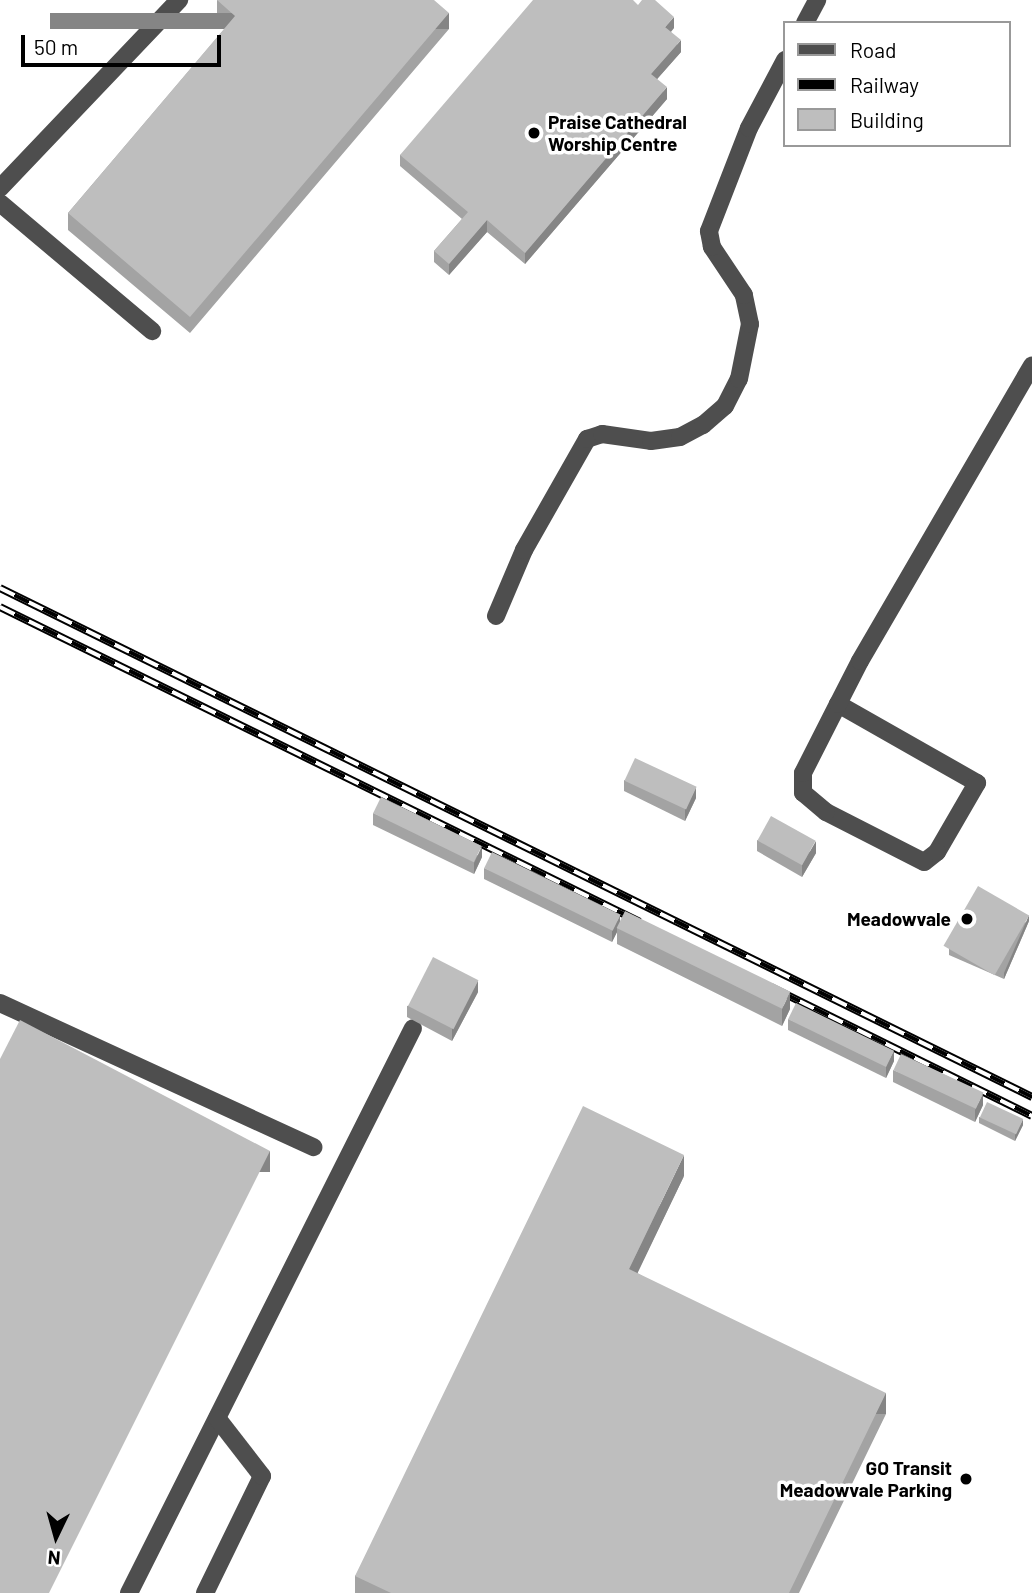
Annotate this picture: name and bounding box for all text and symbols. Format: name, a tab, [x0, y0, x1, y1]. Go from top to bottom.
scale bar	[24, 21, 224, 65]
legend	[783, 21, 1011, 147]
text: 50 m	[34, 34, 78, 59]
text: Road	[850, 37, 896, 62]
text: Railway	[850, 72, 919, 97]
text: Building	[850, 107, 924, 132]
place label: Praise Cathedral Worship Centre	[548, 111, 687, 155]
marker: Praise Cathedral Worship Centre	[526, 125, 542, 141]
place label: Meadowvale	[847, 908, 951, 930]
marker: Meadowvale	[957, 909, 977, 929]
place label: GO Transit Meadowvale Parking	[780, 1457, 952, 1501]
marker: GO Transit Meadowvale Parking	[958, 1471, 974, 1487]
north arrow	[21, 1502, 91, 1572]
text: N	[47, 1546, 61, 1570]

